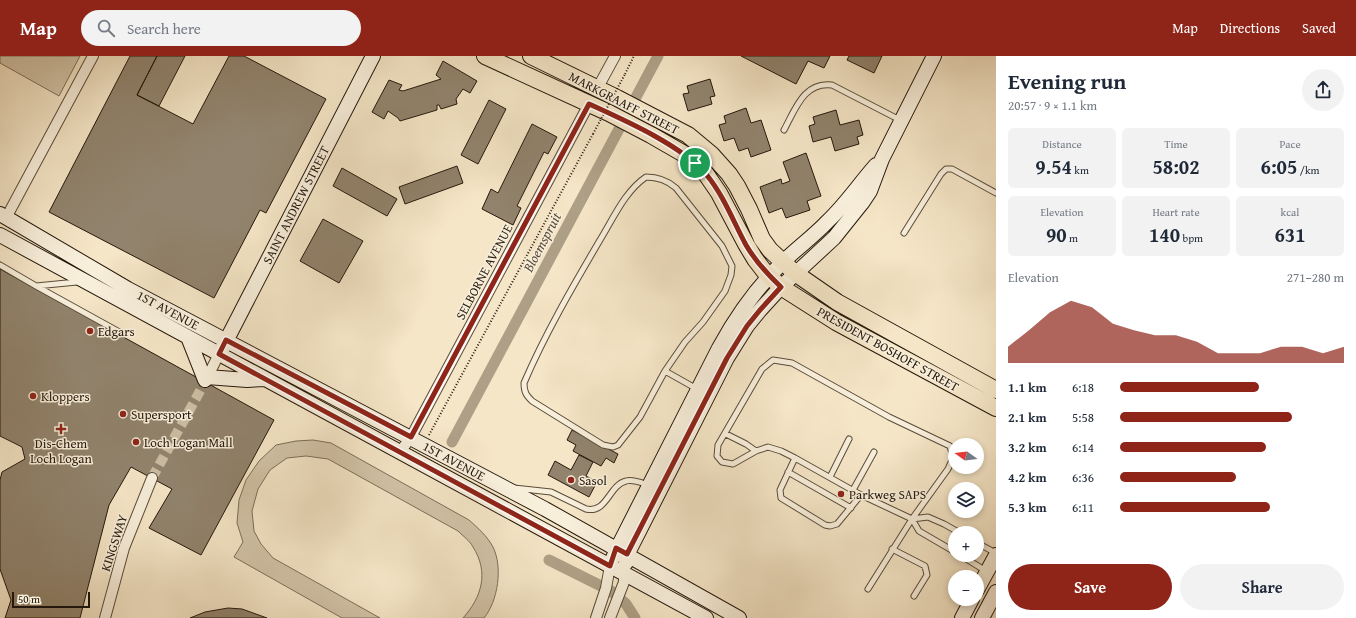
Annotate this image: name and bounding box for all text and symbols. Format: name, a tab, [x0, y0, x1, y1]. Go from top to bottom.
search box	[81, 10, 361, 46]
text: Map	[20, 14, 57, 42]
icon: search	[95, 17, 117, 39]
text: Search here	[127, 18, 201, 39]
text: Map	[1172, 18, 1198, 38]
text: Directions	[1220, 18, 1280, 38]
text: Saved	[1302, 18, 1336, 38]
text: Evening run	[1008, 65, 1126, 97]
street label: MARKGRAAFF STREET	[565, 67, 683, 139]
button: share	[1302, 69, 1344, 111]
text: 20:57 · 9 × 1.1 km	[1008, 96, 1097, 115]
text: Distance	[1042, 136, 1082, 152]
text: Time	[1164, 136, 1188, 152]
text: Pace	[1279, 136, 1301, 152]
street label: SAINT ANDREW STREET	[258, 142, 334, 268]
pin	[678, 146, 712, 180]
icon: arrive	[684, 152, 706, 174]
text: 9.54	[1035, 152, 1072, 181]
text: 58:02	[1152, 152, 1200, 181]
text: 6:05	[1261, 152, 1297, 181]
text: km	[1072, 162, 1089, 178]
text: /km	[1297, 162, 1319, 178]
text: Elevation	[1040, 204, 1084, 220]
text: Heart rate	[1152, 204, 1200, 220]
text: kcal	[1281, 204, 1299, 220]
water label: Bloemspruit	[518, 208, 566, 276]
text: 90	[1046, 220, 1067, 249]
text: 140	[1149, 220, 1180, 249]
text: 631	[1274, 220, 1306, 249]
street label: SELBORNE AVENUE	[451, 221, 517, 323]
text: m	[1067, 230, 1078, 246]
text: bpm	[1180, 230, 1203, 246]
text: Elevation	[1008, 268, 1059, 287]
text: 271–280 m	[1287, 268, 1344, 287]
street label: 1ST AVENUE	[133, 286, 203, 335]
street label: PRESIDENT BOSHOFF STREET	[814, 302, 963, 396]
place label: Edgars	[98, 322, 135, 341]
marker: Edgars	[85, 326, 95, 336]
text: 1.1 km	[1008, 378, 1047, 397]
text: 6:18	[1072, 378, 1094, 397]
place label: Kloppers	[41, 387, 90, 406]
marker: Kloppers	[28, 391, 38, 401]
place label: Supersport	[131, 405, 192, 424]
text: 2.1 km	[1008, 408, 1047, 427]
text: 5:58	[1072, 408, 1094, 427]
marker: Supersport	[118, 409, 128, 419]
marker: Dis-Chem Loch Logan	[56, 424, 66, 434]
place label: Loch Logan Mall	[144, 433, 233, 452]
place label: Dis-Chem Loch Logan	[30, 434, 92, 468]
marker: Loch Logan Mall	[131, 437, 141, 447]
street label: 1ST AVENUE	[419, 437, 489, 486]
north arrow	[948, 438, 984, 474]
map controls	[948, 438, 984, 606]
text: 3.2 km	[1008, 438, 1047, 457]
text: 6:14	[1072, 438, 1094, 457]
text: 4.2 km	[1008, 468, 1047, 487]
text: 6:36	[1072, 468, 1094, 487]
place label: Sasol	[579, 471, 607, 490]
marker: Sasol	[566, 475, 576, 485]
button: layers	[948, 482, 984, 518]
place label: Parkweg SAPS	[849, 485, 926, 504]
marker: Parkweg SAPS	[836, 489, 846, 499]
text: 5.3 km	[1008, 498, 1047, 517]
text: 6:11	[1072, 498, 1094, 517]
street label: KINGSWAY	[96, 512, 132, 574]
button: +	[948, 526, 984, 562]
button: Save	[1008, 564, 1172, 610]
button: Share	[1180, 564, 1344, 610]
button: −	[948, 570, 984, 606]
scale bar	[12, 590, 90, 609]
text: 50 m	[18, 591, 40, 607]

